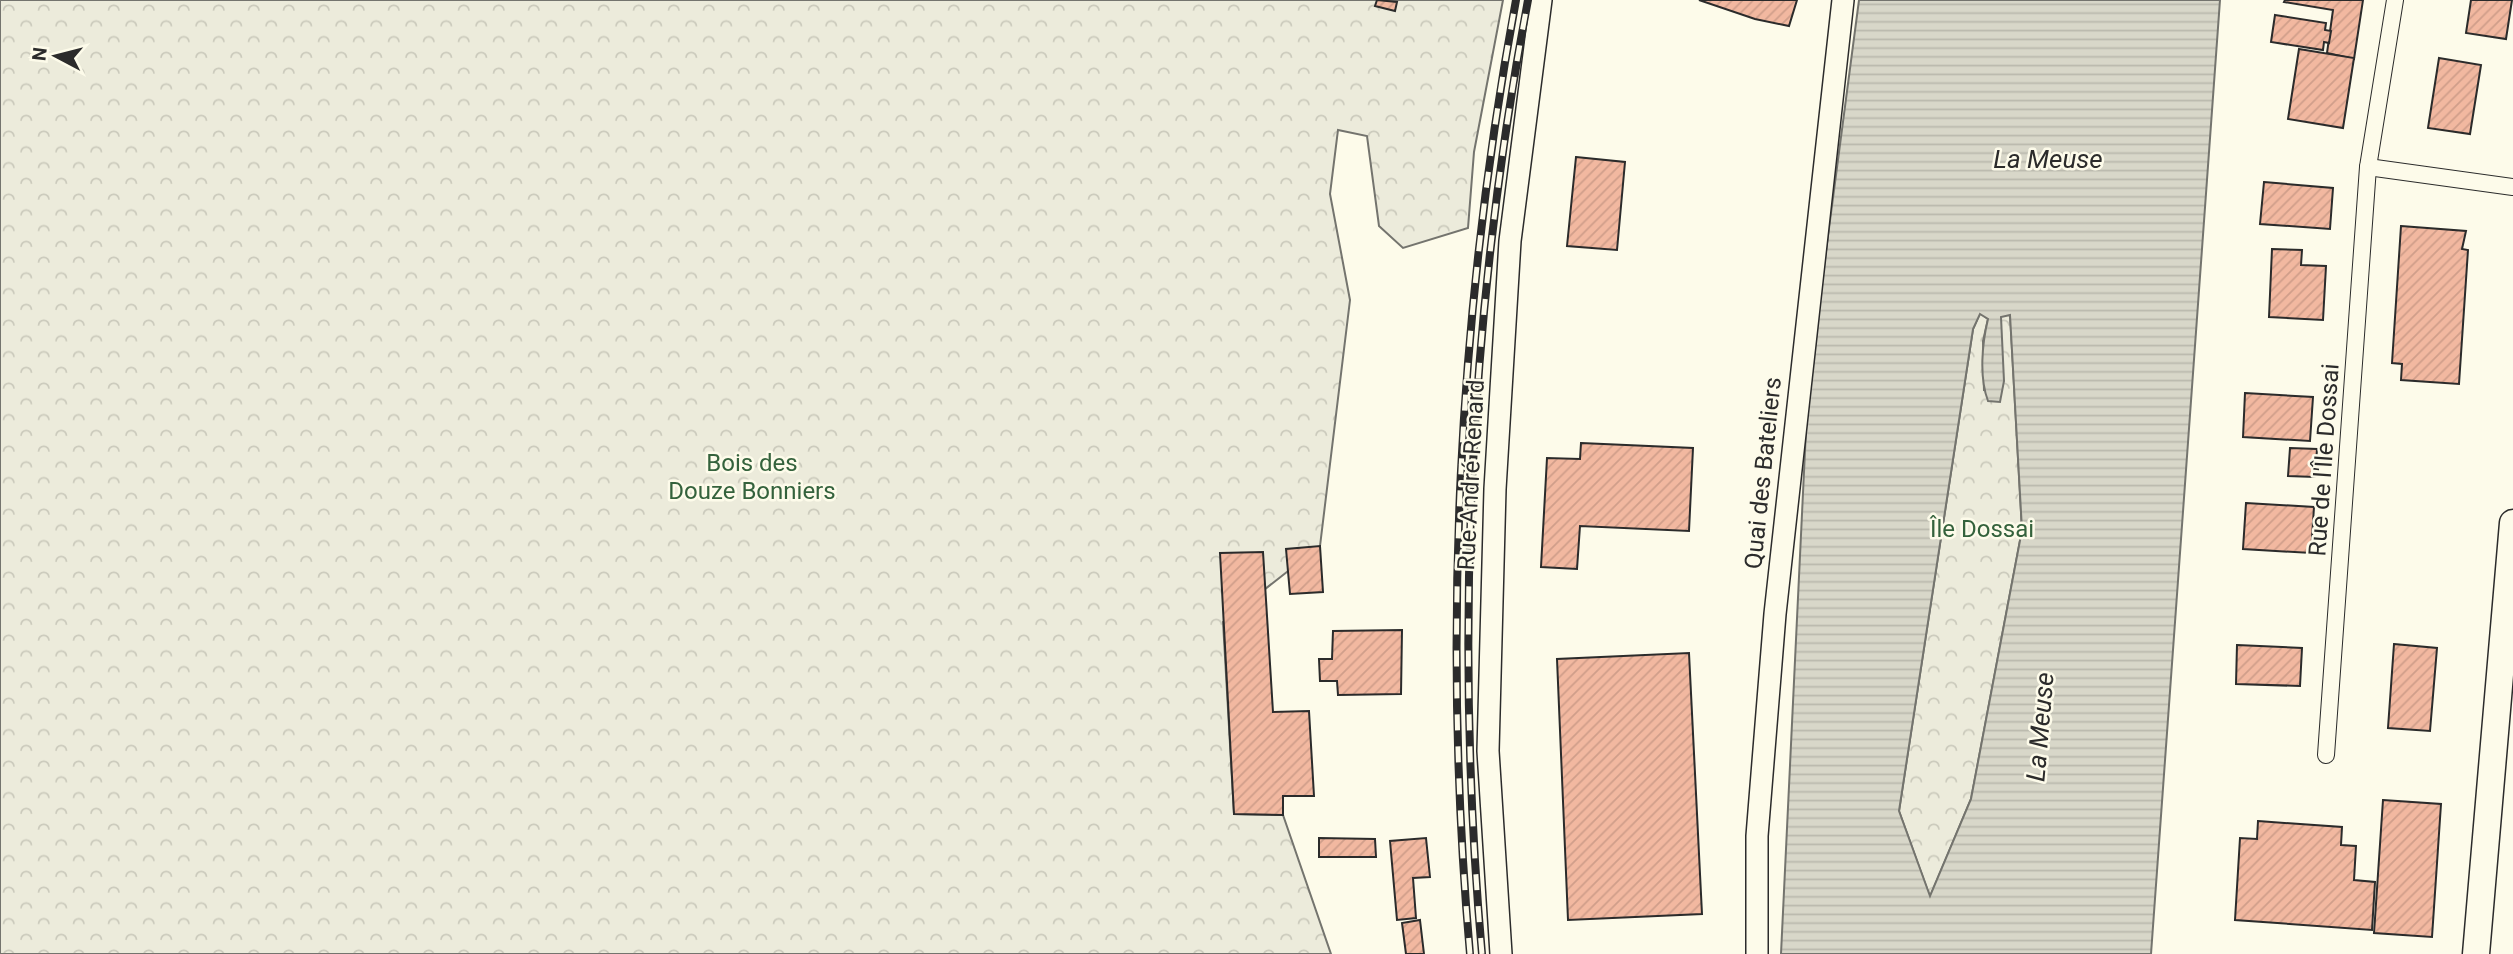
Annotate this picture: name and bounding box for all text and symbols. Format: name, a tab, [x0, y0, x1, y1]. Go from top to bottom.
north arrow	[21, 21, 91, 91]
text: N	[27, 46, 52, 62]
water label: La Meuse	[1993, 144, 2103, 174]
street label: Rue de l'Île Dossai	[2303, 363, 2345, 557]
street label: Quai des Bateliers	[1739, 376, 1787, 570]
street label: Rue André Renard	[1452, 379, 1490, 571]
park label: Bois des Douze Bonniers	[668, 449, 836, 505]
park label: Île Dossai	[1929, 515, 2034, 543]
water label: La Meuse	[2020, 671, 2060, 783]

